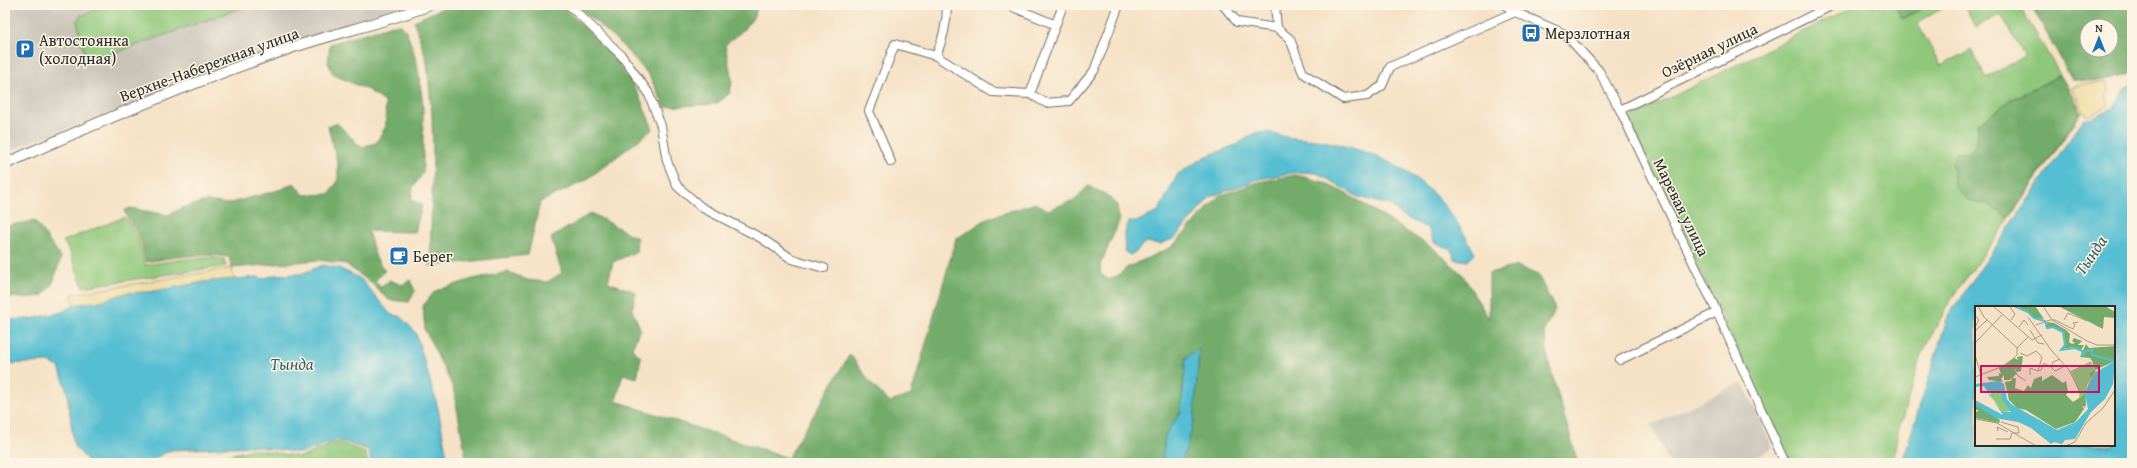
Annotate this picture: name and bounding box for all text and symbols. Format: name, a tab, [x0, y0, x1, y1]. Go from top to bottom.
street label: Озёрная улица	[1657, 16, 1762, 84]
north arrow	[2079, 18, 2119, 58]
street label: Верхне-Набережная улица	[116, 20, 302, 108]
text: N	[2095, 20, 2103, 36]
place label: Мерзлотная	[1545, 21, 1630, 45]
bus stop icon: Мерзлотная	[1520, 22, 1542, 44]
place label: Автостоянка (холодная)	[39, 28, 129, 70]
parking icon: Автостоянка (холодная)	[14, 38, 36, 60]
street label: Маревая улица	[1648, 154, 1716, 260]
water label: Тында	[2068, 230, 2113, 280]
place label: Берег	[413, 244, 453, 268]
cafe icon: Берег	[388, 245, 410, 267]
inset map	[1975, 306, 2115, 446]
water label: Тында	[270, 351, 314, 376]

